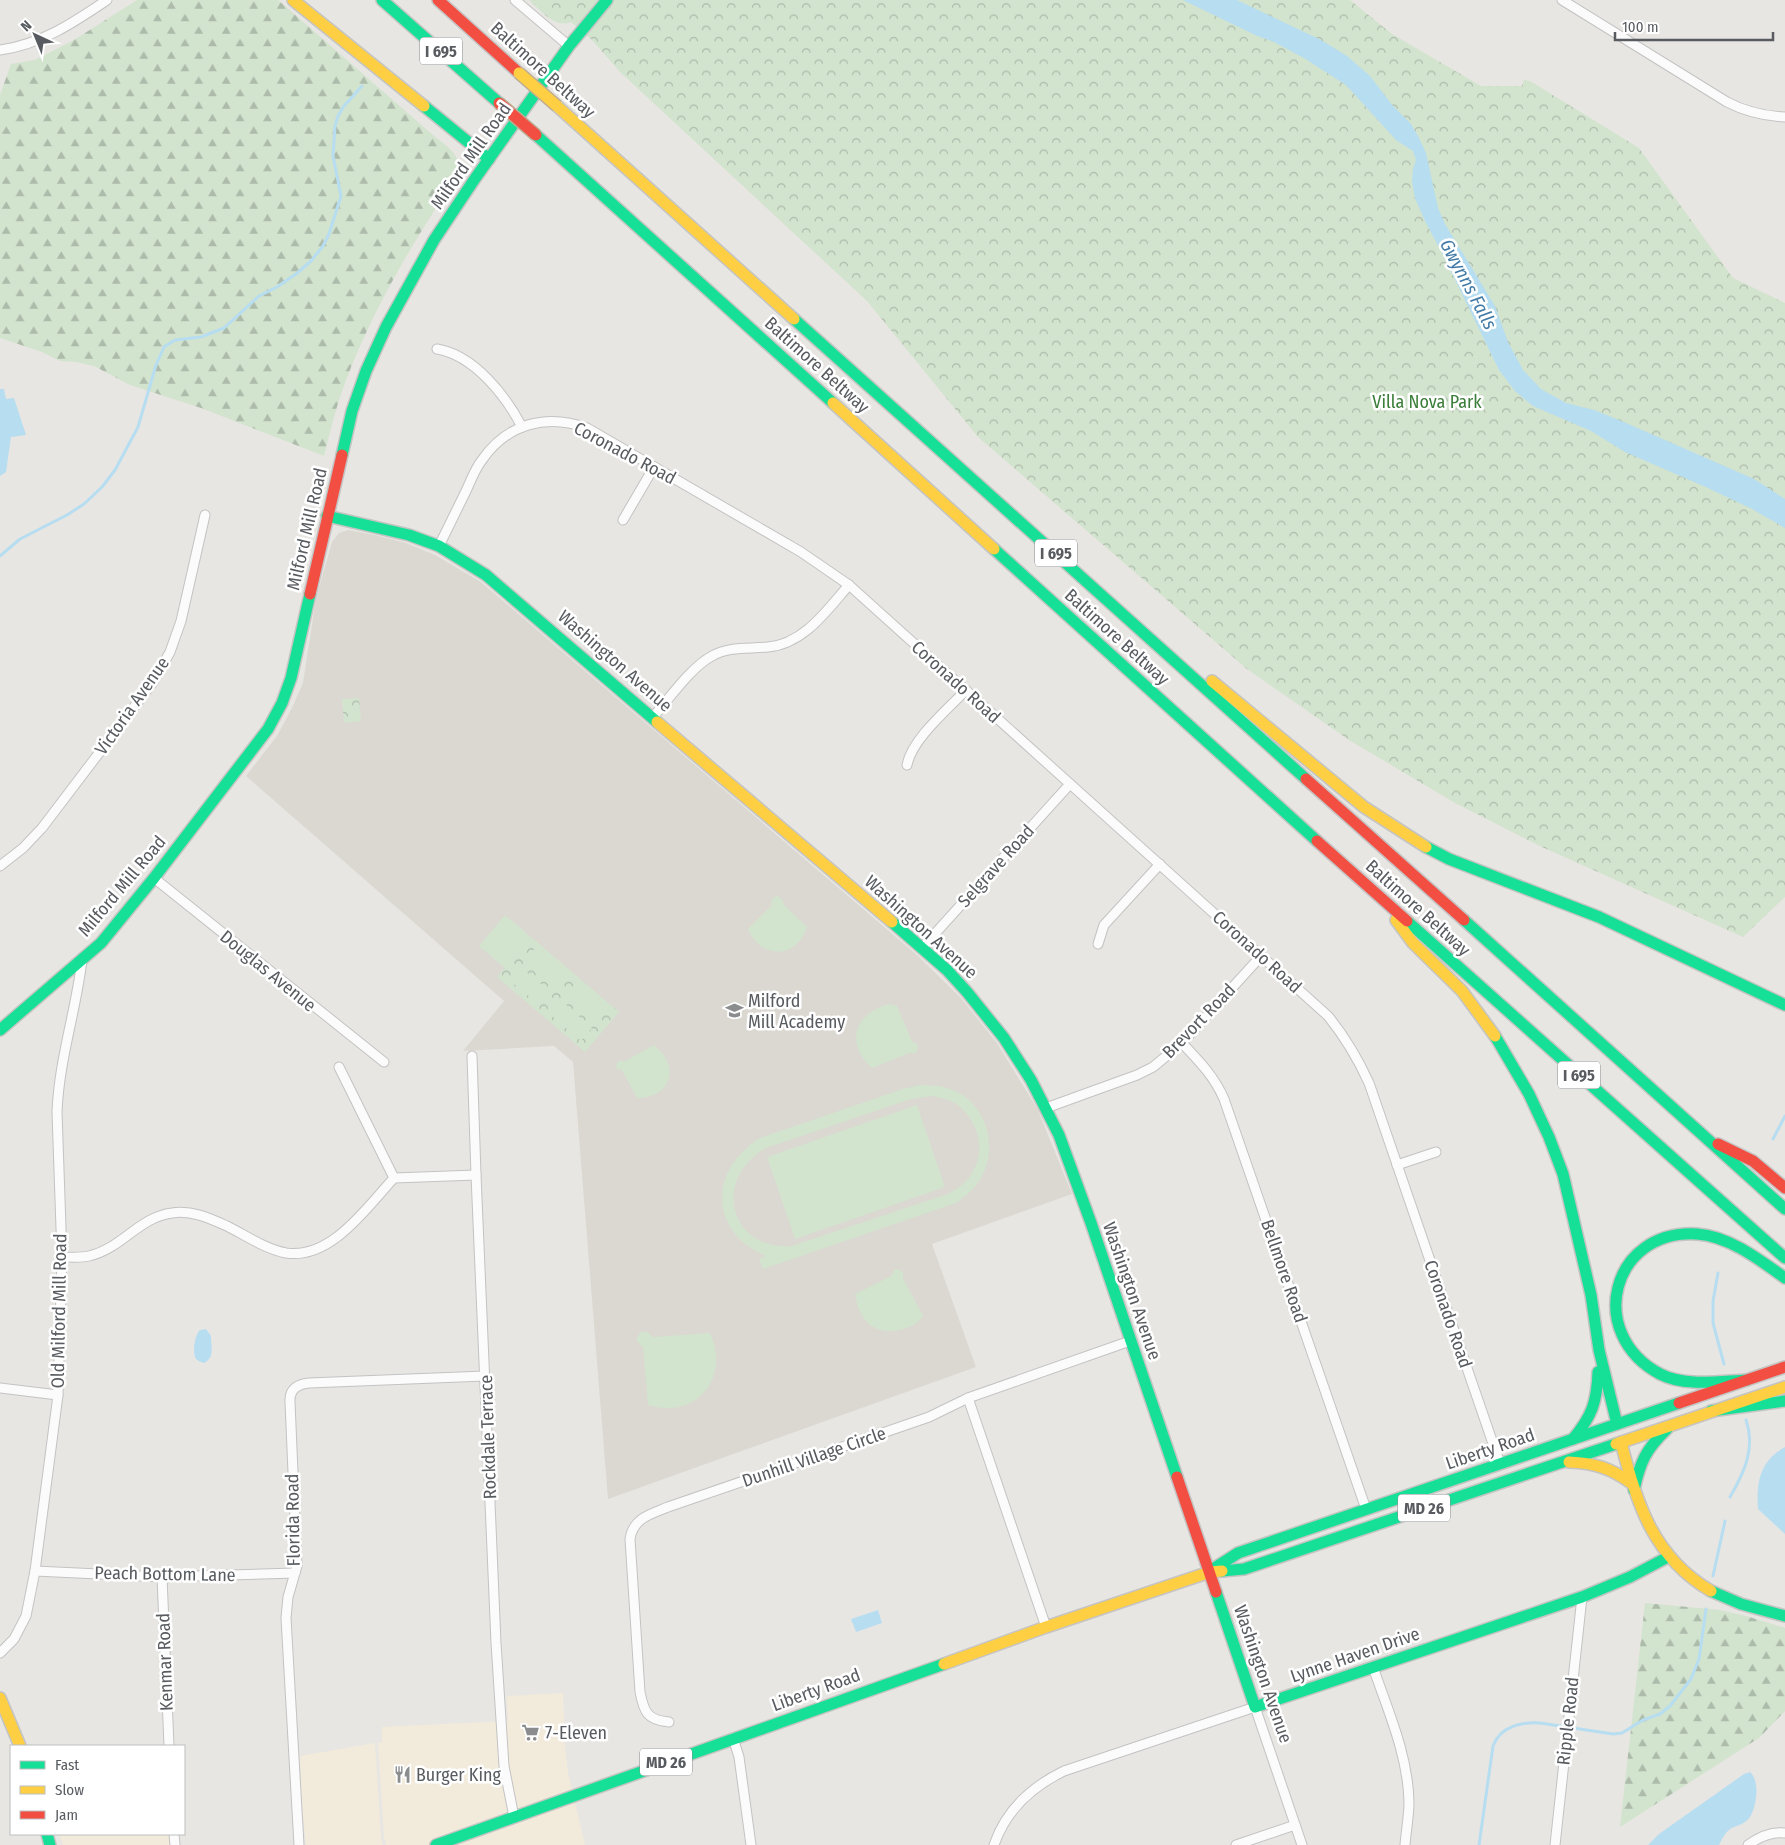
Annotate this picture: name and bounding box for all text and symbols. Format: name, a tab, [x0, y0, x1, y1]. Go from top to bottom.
north arrow	[10, 10, 60, 60]
scale bar	[1615, 10, 1772, 42]
text: N	[17, 17, 35, 35]
street label: Baltimore Beltway	[486, 17, 600, 123]
text: 100 m	[1622, 18, 1659, 36]
road number: I 695	[420, 37, 462, 64]
street label: Milford Mill Road	[426, 99, 516, 213]
water label: Gwynns Falls	[1435, 235, 1502, 333]
street label: Baltimore Beltway	[760, 312, 874, 418]
park label: Villa Nova Park	[1372, 391, 1482, 413]
street label: Coronado Road	[570, 417, 680, 489]
street label: Milford Mill Road	[282, 466, 332, 592]
road number: I 695	[1035, 540, 1077, 566]
street label: Baltimore Beltway	[1060, 584, 1174, 690]
street label: Washington Avenue	[553, 605, 677, 717]
street label: Coronado Road	[907, 636, 1005, 728]
street label: Victoria Avenue	[90, 653, 174, 759]
street label: Selgrave Road	[953, 820, 1039, 912]
street label: Milford Mill Road	[73, 831, 171, 941]
street label: Baltimore Beltway	[1361, 855, 1475, 961]
street label: Washington Avenue	[860, 871, 982, 983]
street label: Coronado Road	[1208, 906, 1306, 998]
street label: Douglas Avenue	[216, 926, 321, 1016]
street label: Brevort Road	[1158, 979, 1240, 1063]
place label: Milford Mill Academy	[748, 990, 845, 1033]
school or university icon: Milford Mill Academy	[724, 1001, 744, 1021]
road number: I 695	[1558, 1062, 1600, 1088]
street label: Bellmore Road	[1256, 1216, 1312, 1326]
street label: Washington Avenue	[1098, 1219, 1166, 1363]
street label: Old Milford Mill Road	[47, 1233, 71, 1389]
street label: Coronado Road	[1419, 1257, 1477, 1371]
street label: Rockdale Terrace	[475, 1374, 501, 1500]
street label: Dunhill Village Circle	[739, 1422, 889, 1492]
street label: Liberty Road	[1443, 1424, 1537, 1474]
street label: Florida Road	[281, 1473, 305, 1567]
road number: MD 26	[1398, 1495, 1450, 1522]
street label: Peach Bottom Lane	[94, 1562, 236, 1586]
street label: Washington Avenue	[1229, 1602, 1297, 1746]
street label: Kenmar Road	[152, 1613, 178, 1711]
street label: Lynne Haven Drive	[1288, 1623, 1423, 1687]
street label: Liberty Road	[769, 1664, 863, 1716]
street label: Ripple Road	[1552, 1676, 1584, 1766]
place label: 7-Eleven	[545, 1722, 607, 1744]
supermarket icon: 7-Eleven	[521, 1723, 541, 1743]
legend	[10, 1745, 185, 1835]
road number: MD 26	[640, 1748, 692, 1775]
text: Fast	[55, 1756, 79, 1774]
place label: Burger King	[416, 1764, 501, 1786]
restaurant icon: Burger King	[392, 1765, 412, 1785]
text: Slow	[55, 1781, 84, 1799]
text: Jam	[55, 1806, 78, 1824]

